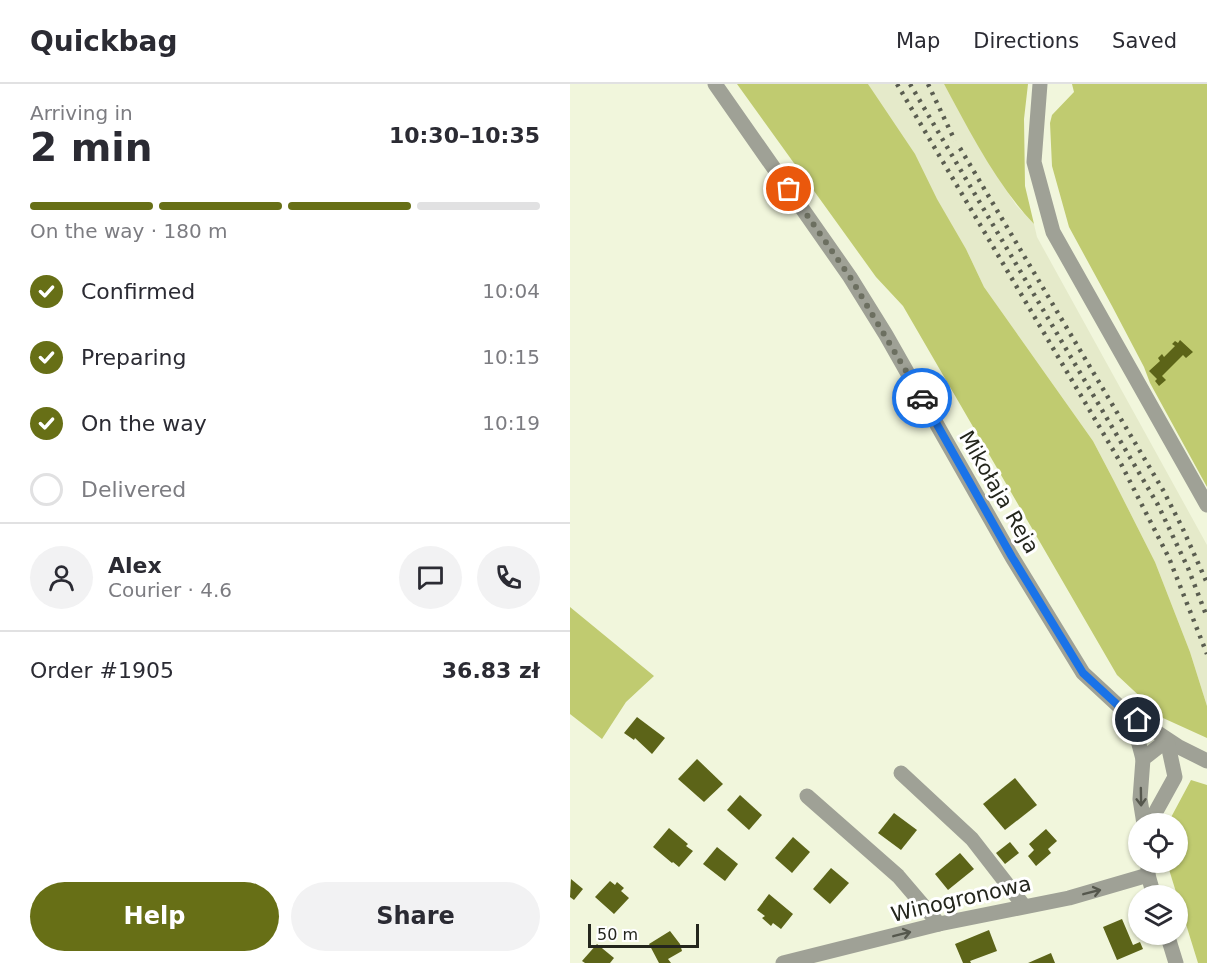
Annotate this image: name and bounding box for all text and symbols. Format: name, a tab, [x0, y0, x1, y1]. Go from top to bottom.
text: Quickbag	[30, 25, 178, 58]
text: Map	[896, 29, 940, 53]
text: Directions	[973, 29, 1079, 53]
text: Saved	[1112, 29, 1177, 53]
text: Arriving in	[30, 101, 133, 125]
text: 10:30–10:35	[389, 123, 540, 148]
text: 2 min	[30, 125, 152, 170]
pin	[763, 163, 814, 214]
icon: bag	[772, 172, 805, 205]
text: On the way · 180 m	[30, 219, 228, 243]
icon: check	[30, 275, 63, 308]
text: Confirmed	[81, 279, 195, 304]
text: 10:04	[482, 279, 540, 303]
icon: check	[30, 341, 63, 374]
text: Preparing	[81, 345, 187, 370]
text: 10:15	[482, 345, 540, 369]
courier	[892, 368, 952, 428]
icon: car	[906, 382, 939, 415]
icon: check	[30, 407, 63, 440]
text: On the way	[81, 411, 207, 436]
text: 10:19	[482, 411, 540, 435]
street label: Mikołaja Reja	[954, 426, 1044, 558]
text: Delivered	[81, 477, 186, 502]
button: person	[30, 546, 93, 609]
button: chat	[399, 546, 462, 609]
button: phone	[477, 546, 540, 609]
text: Alex	[108, 553, 162, 578]
text: Courier · 4.6	[108, 578, 232, 602]
text: Order #1905	[30, 658, 174, 683]
text: 36.83 zł	[442, 658, 540, 683]
pin	[1112, 694, 1163, 745]
icon: home	[1121, 703, 1154, 736]
one-way arrow	[1136, 787, 1147, 806]
map controls	[1128, 813, 1188, 945]
button: locate	[1128, 813, 1188, 873]
street label: Winogronowa	[889, 871, 1033, 927]
button: Help	[30, 882, 279, 951]
button: Share	[291, 882, 540, 951]
one-way arrow	[1082, 885, 1101, 897]
button: layers	[1128, 885, 1188, 945]
scale bar	[588, 921, 699, 948]
text: 50 m	[597, 925, 638, 944]
one-way arrow	[892, 927, 911, 939]

